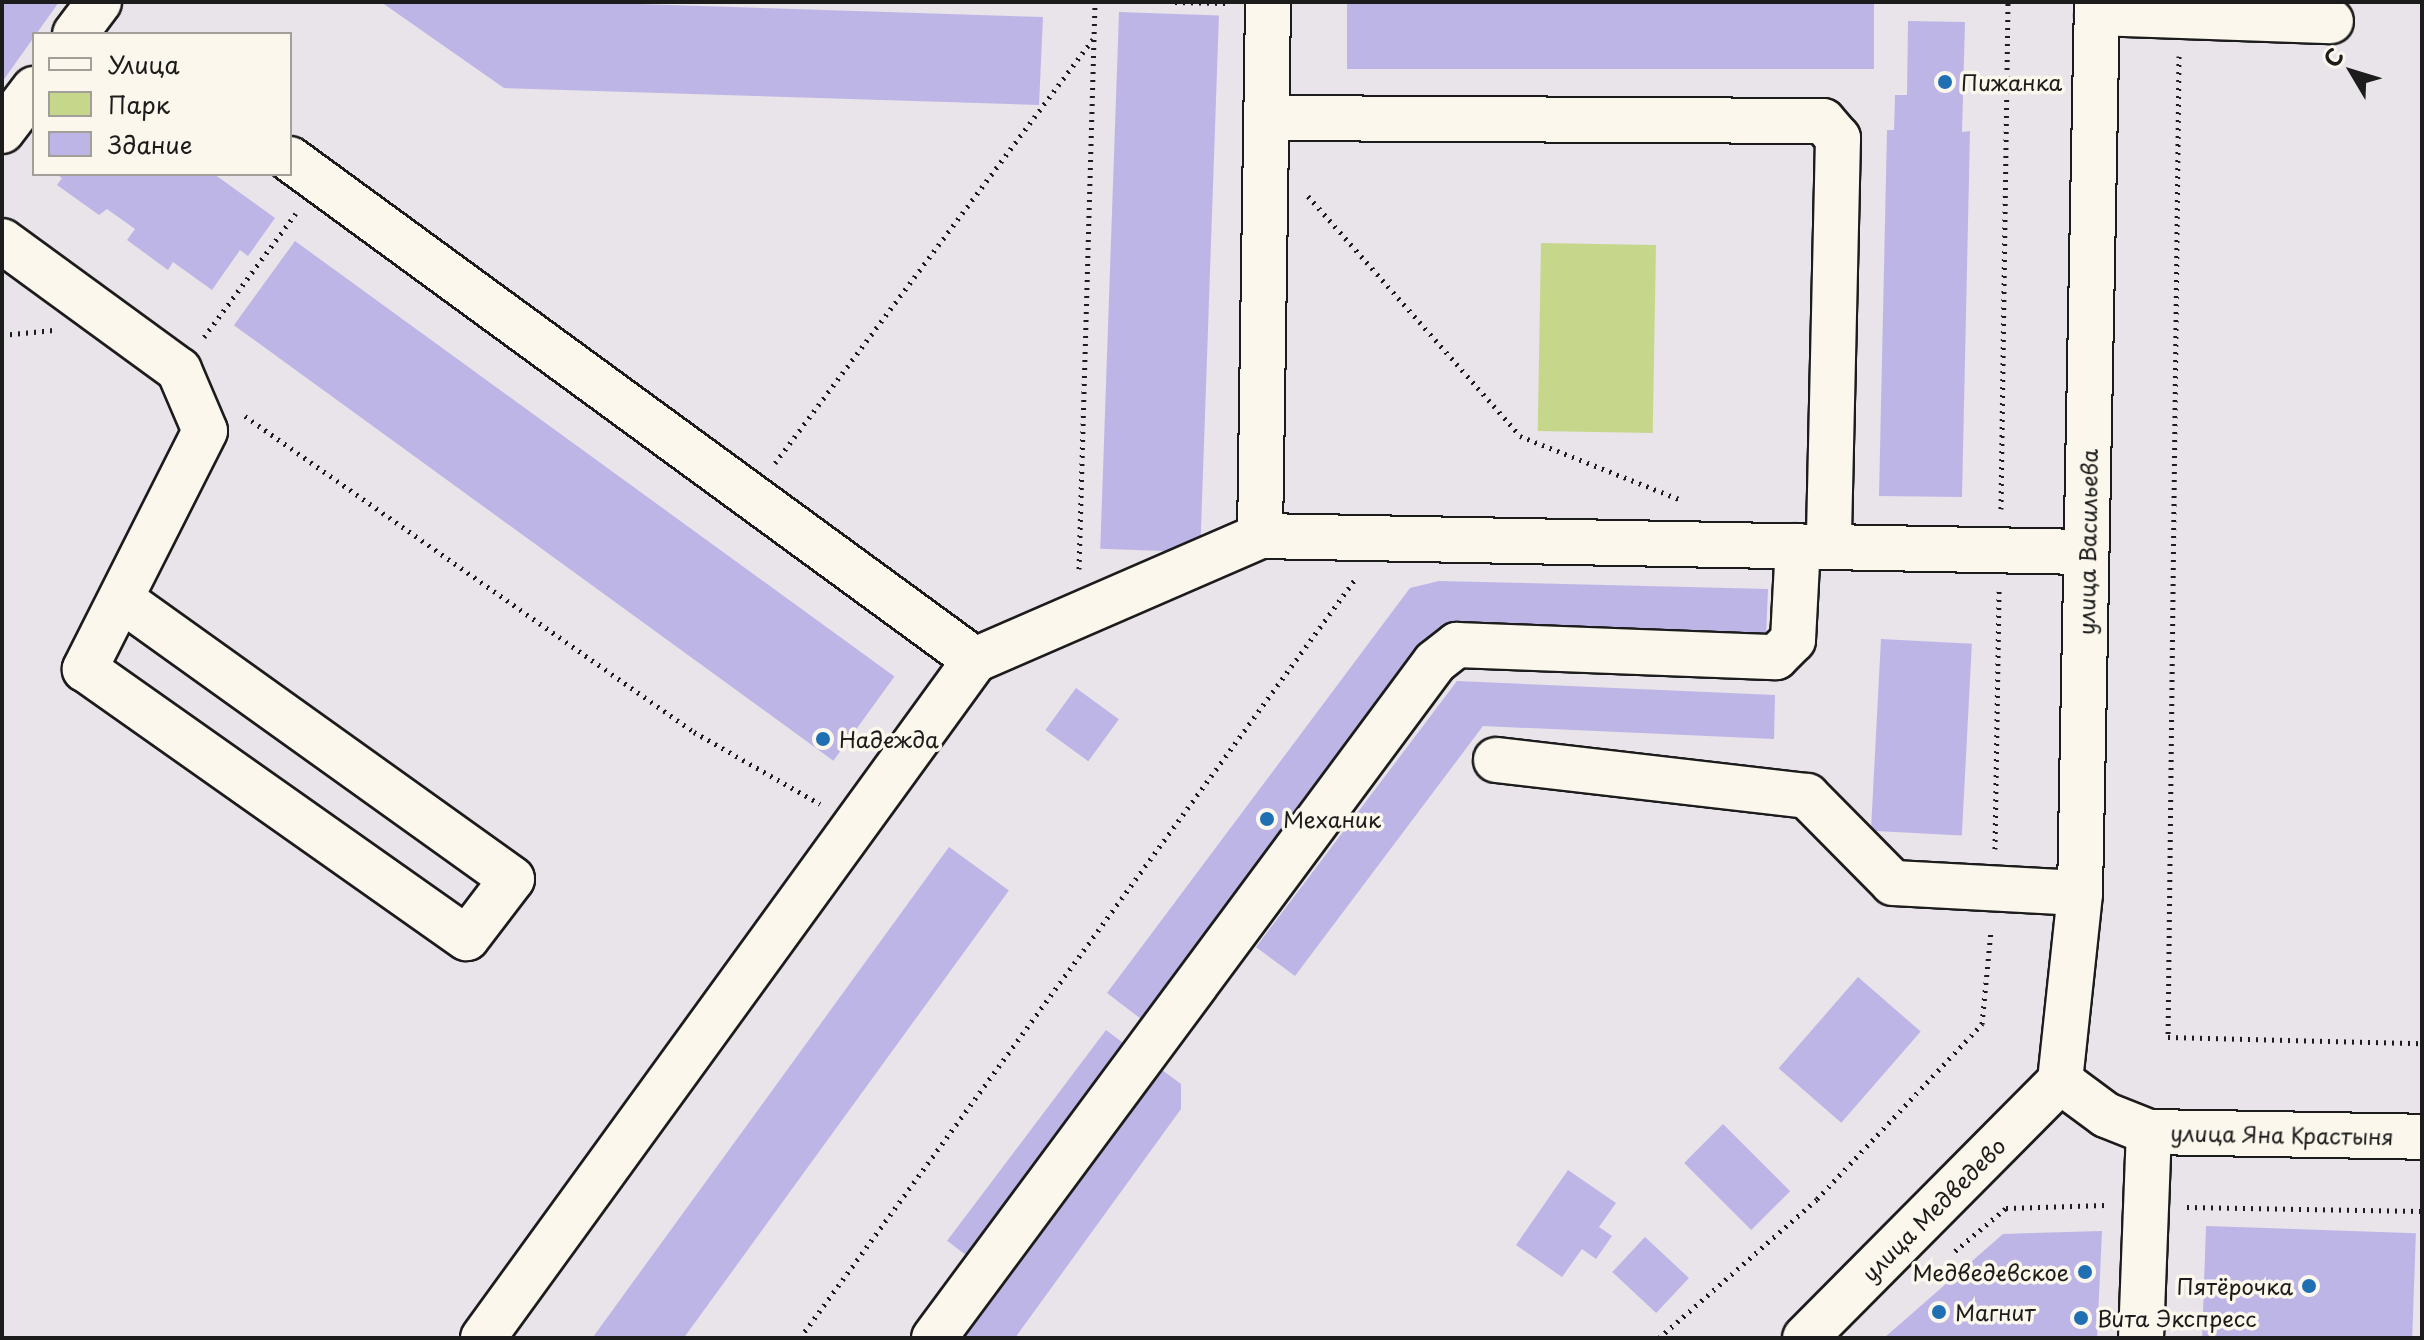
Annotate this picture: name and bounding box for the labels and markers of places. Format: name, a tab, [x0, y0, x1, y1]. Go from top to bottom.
place label: Пижанка	[1961, 69, 2062, 95]
marker: Пижанка	[1936, 73, 1954, 91]
place label: Надежда	[839, 726, 939, 752]
marker: Надежда	[814, 730, 832, 748]
place label: Механик	[1283, 806, 1381, 832]
marker: Механик	[1258, 810, 1276, 828]
place label: Медведевское	[1912, 1259, 2069, 1285]
marker: Медведевское	[2076, 1263, 2094, 1281]
place label: Пятёрочка	[2177, 1273, 2293, 1299]
marker: Пятёрочка	[2300, 1277, 2318, 1295]
place label: Магнит	[1955, 1299, 2035, 1325]
marker: Магнит	[1930, 1303, 1948, 1321]
place label: Вита Экспресс	[2097, 1305, 2257, 1331]
marker: Вита Экспресс	[2072, 1309, 2090, 1327]

